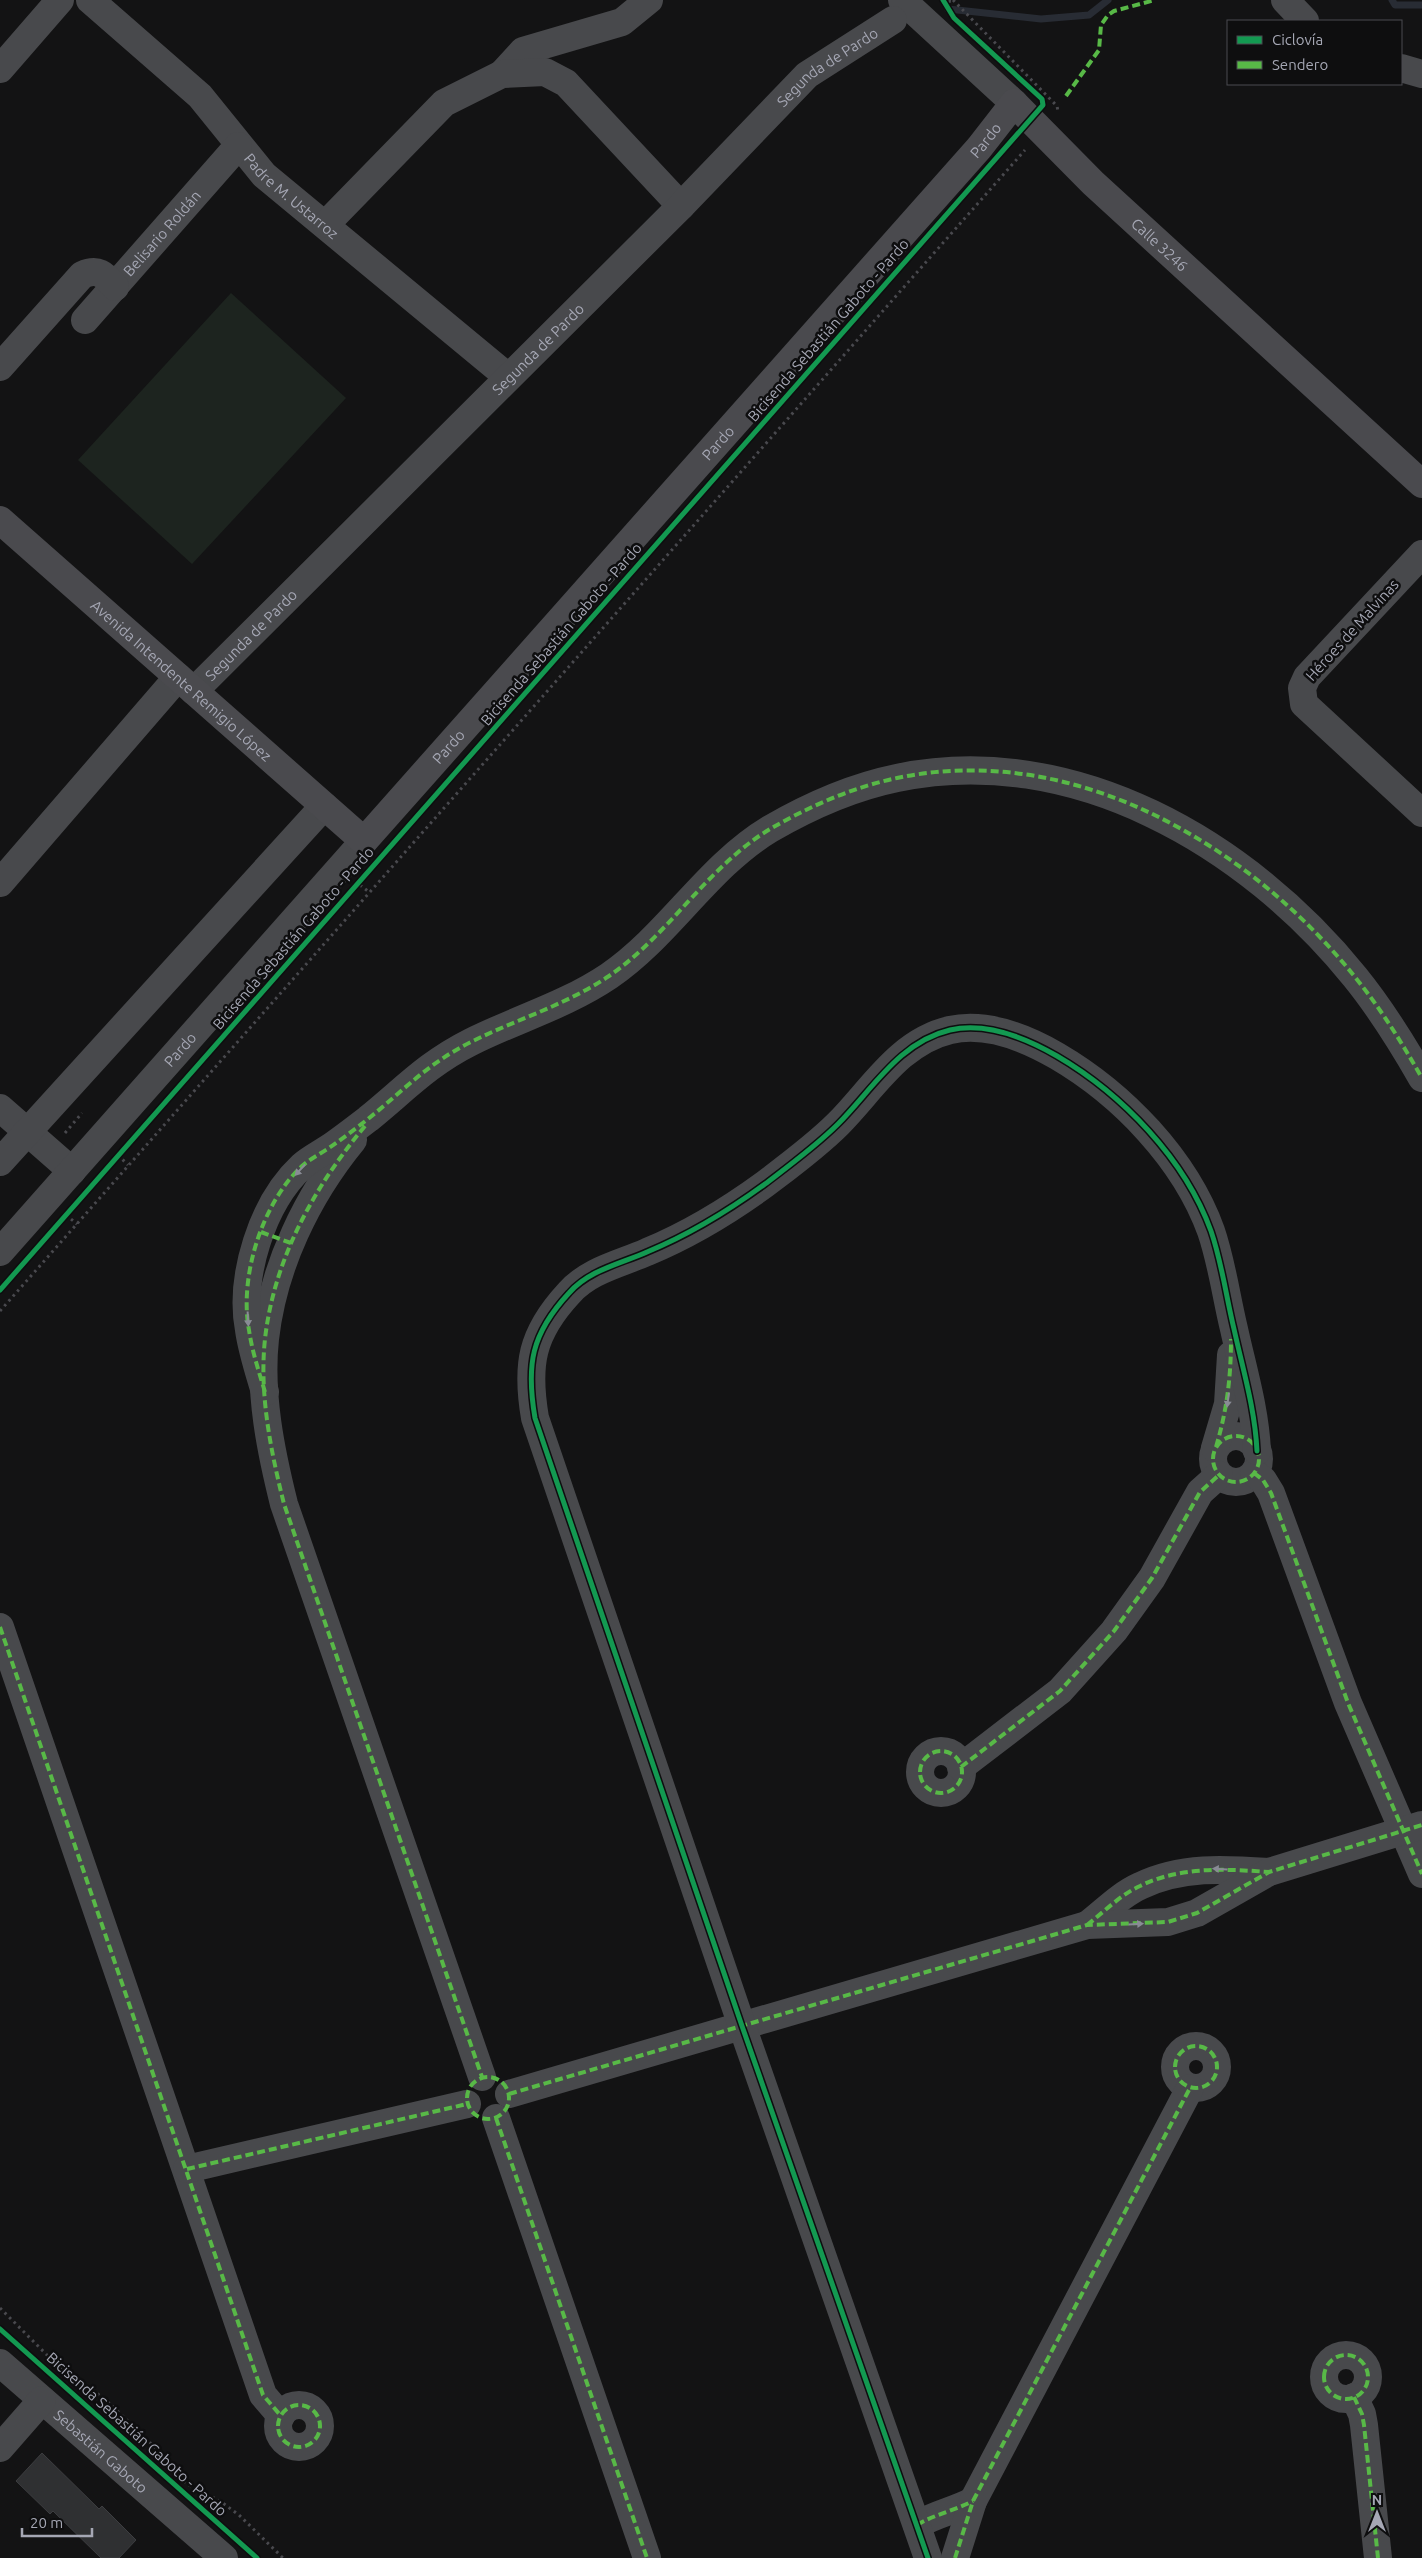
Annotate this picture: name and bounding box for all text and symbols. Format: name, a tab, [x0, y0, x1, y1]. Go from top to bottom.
legend	[1227, 20, 1402, 85]
street label: Segunda de Pardo	[773, 24, 881, 110]
text: Ciclovía	[1272, 31, 1323, 48]
text: Sendero	[1272, 56, 1328, 73]
street label: Pardo	[966, 119, 1004, 161]
street label: Padre M. Ustarroz	[241, 150, 342, 242]
street label: Belisario Roldán	[119, 187, 204, 279]
street label: Calle 3246	[1128, 214, 1192, 274]
street label: Bicisenda Sebastián Gaboto - Pardo	[744, 235, 912, 425]
street label: Segunda de Pardo	[488, 300, 587, 398]
street label: Pardo	[698, 422, 737, 463]
street label: Bicisenda Sebastián Gaboto - Pardo	[477, 539, 645, 729]
street label: Héroes de Malvinas	[1302, 576, 1402, 684]
street label: Segunda de Pardo	[201, 585, 300, 684]
street label: Avenida Intendente Remigio López	[88, 596, 275, 764]
street label: Pardo	[429, 726, 468, 767]
street label: Bicisenda Sebastián Gaboto - Pardo	[209, 843, 377, 1033]
street label: Pardo	[160, 1029, 199, 1070]
one-way arrow	[294, 1164, 306, 1176]
one-way arrow	[244, 1311, 252, 1327]
one-way arrow	[1224, 1392, 1232, 1408]
one-way arrow	[1212, 1864, 1228, 1872]
one-way arrow	[1128, 1920, 1144, 1928]
street label: Bicisenda Sebastián Gaboto - Pardo	[43, 2348, 231, 2520]
street label: Sebastián Gaboto	[49, 2405, 151, 2497]
north arrow	[1352, 2488, 1402, 2538]
text: N	[1372, 2492, 1382, 2508]
scale bar	[22, 2506, 92, 2538]
text: 20 m	[30, 2514, 63, 2531]

